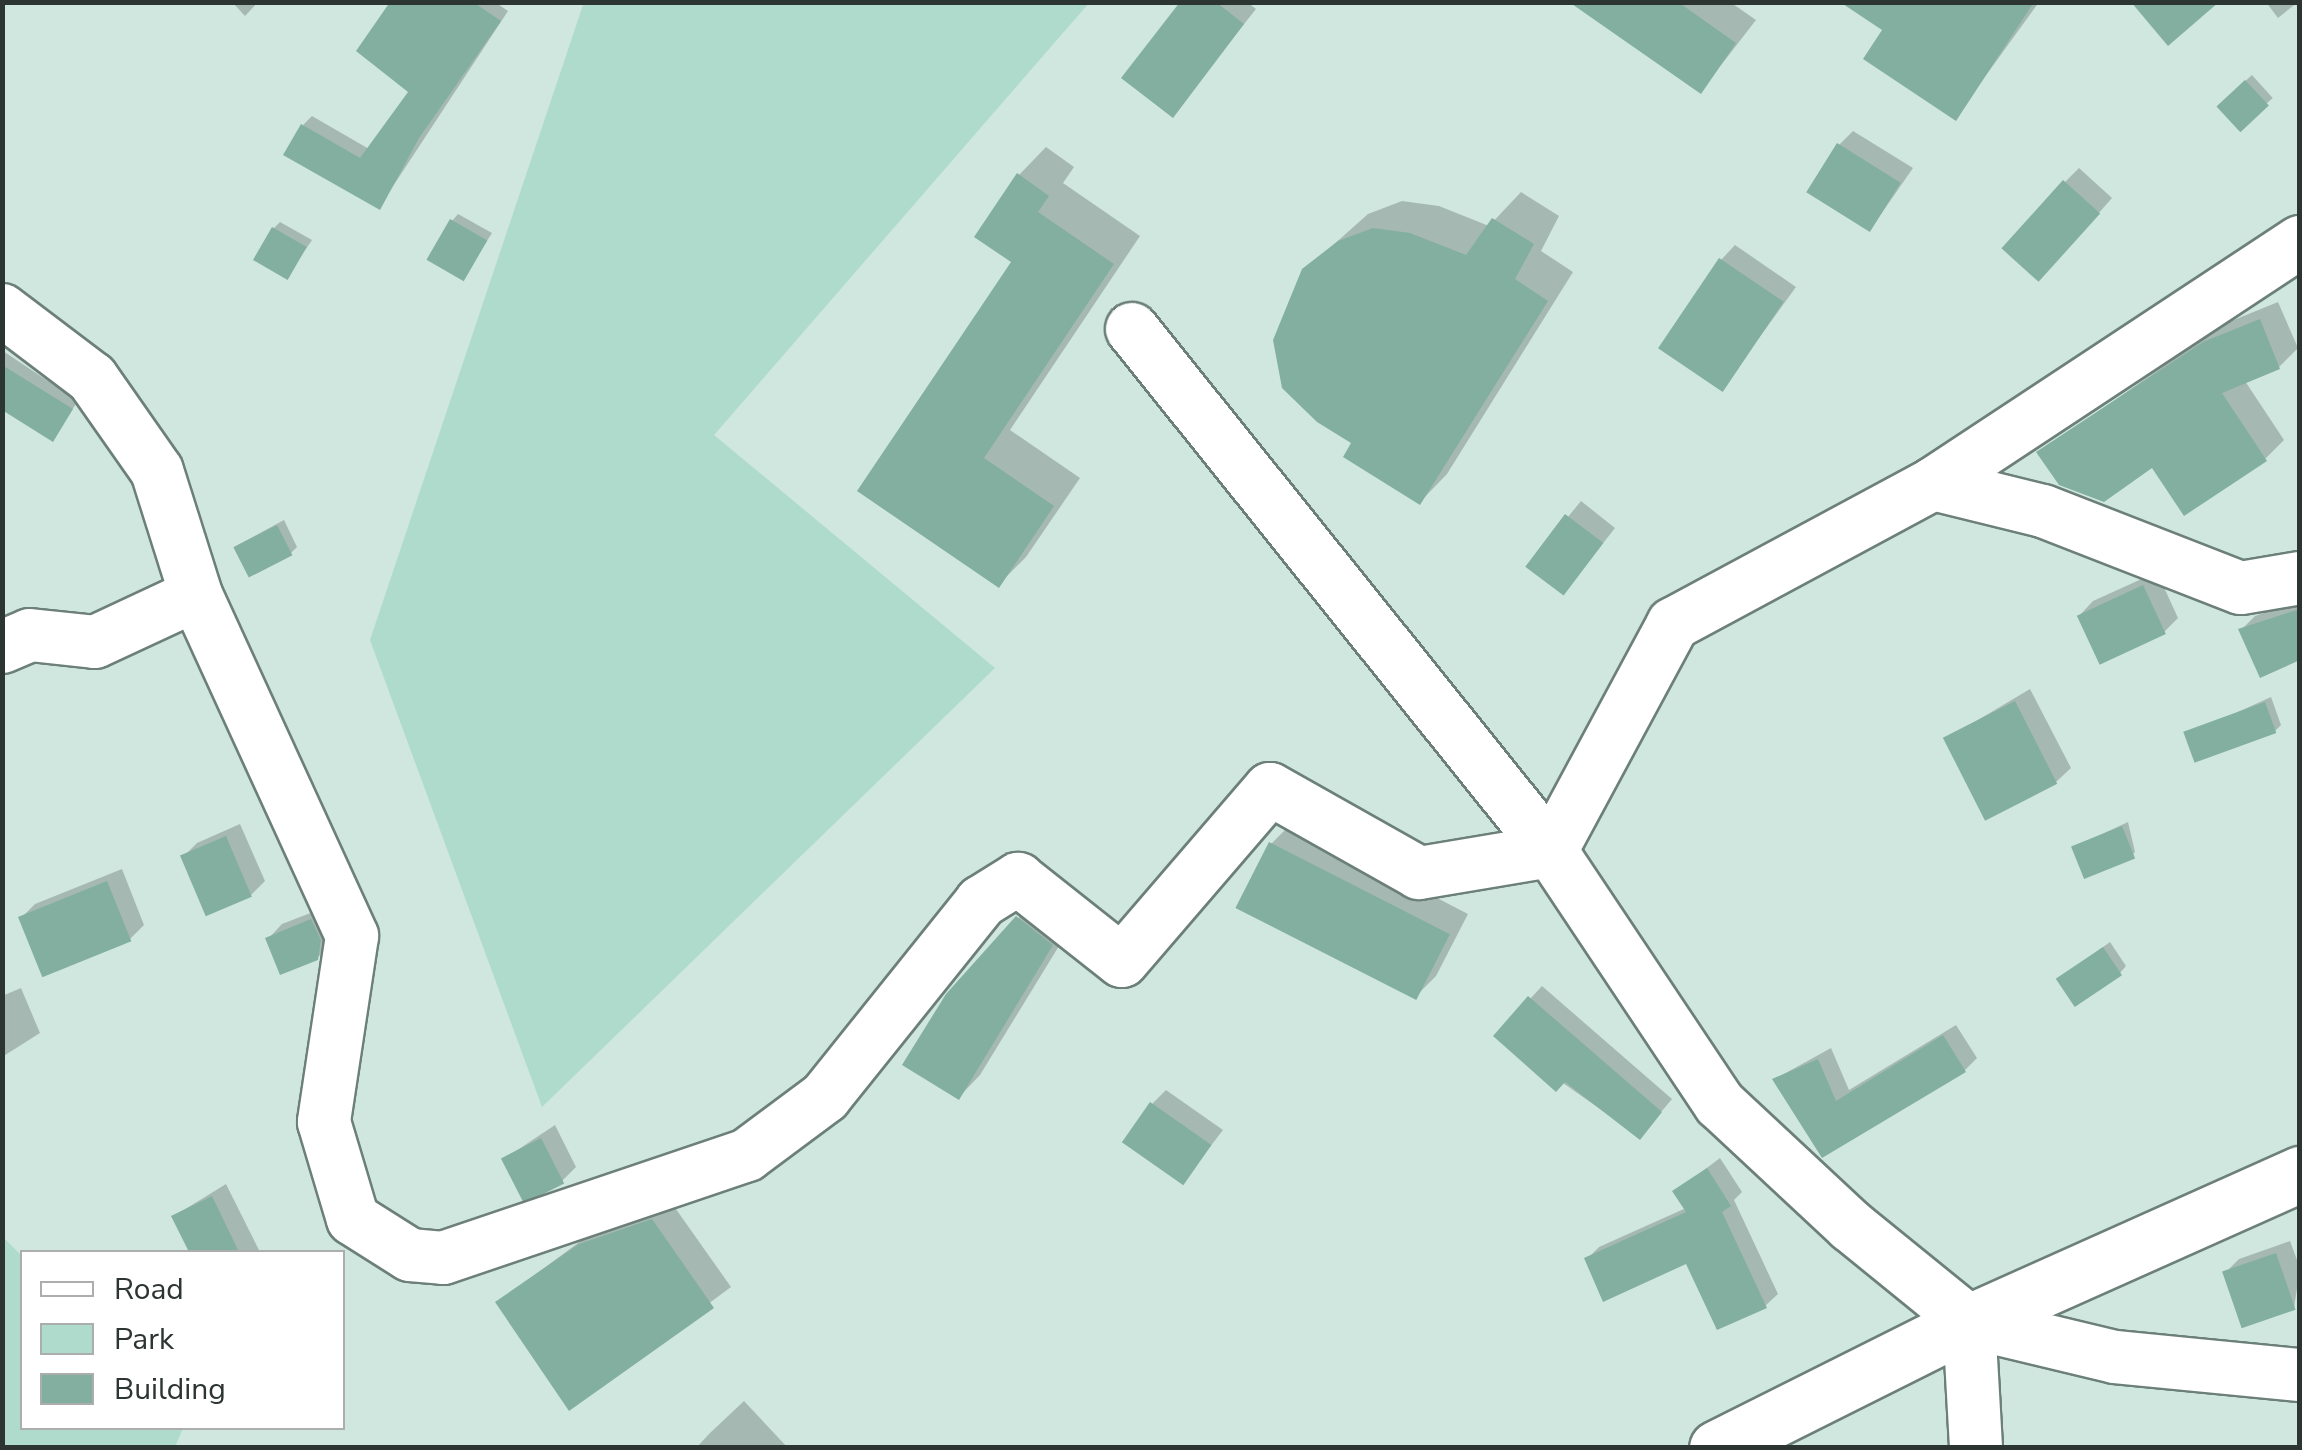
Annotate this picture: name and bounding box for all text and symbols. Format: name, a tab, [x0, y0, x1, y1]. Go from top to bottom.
legend	[20, 1250, 345, 1430]
text: Road	[114, 1269, 184, 1310]
text: Park	[114, 1319, 174, 1360]
text: Building	[114, 1369, 226, 1410]

